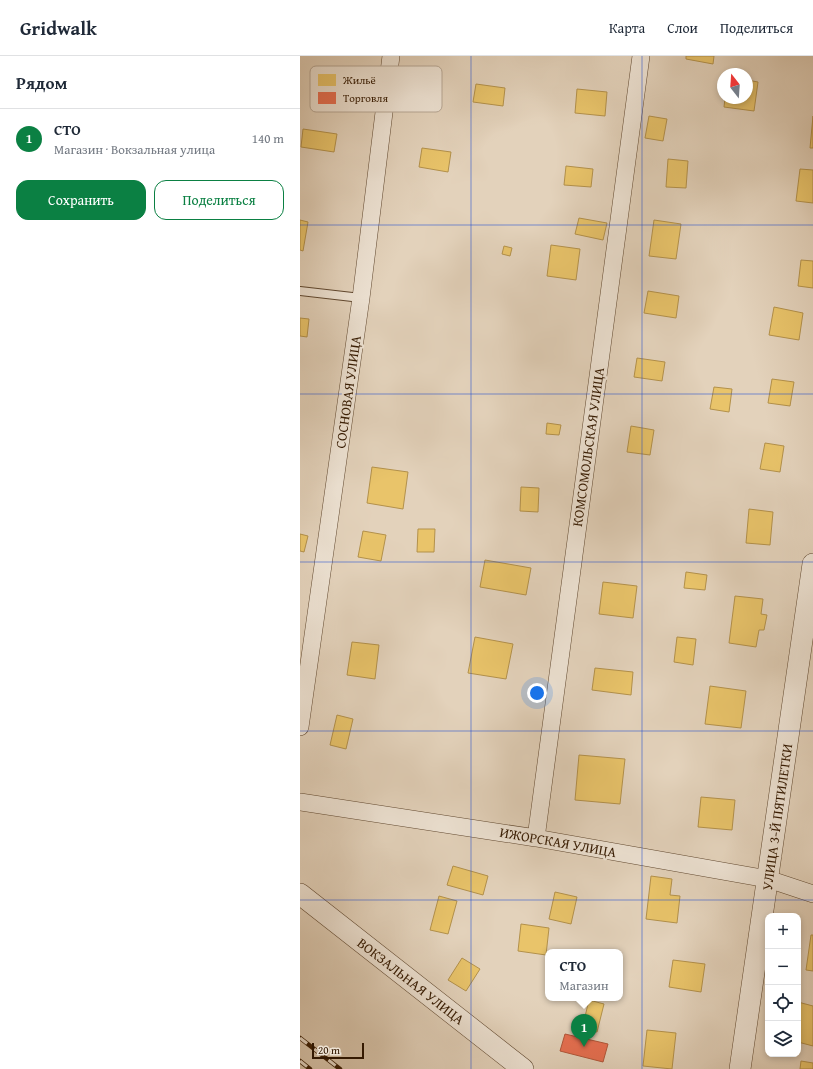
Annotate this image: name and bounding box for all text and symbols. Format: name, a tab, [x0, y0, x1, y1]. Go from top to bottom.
text: Gridwalk	[20, 14, 97, 42]
text: Карта	[609, 18, 645, 38]
text: Слои	[667, 18, 698, 38]
text: Поделиться	[720, 18, 793, 38]
legend	[310, 66, 442, 112]
north arrow	[717, 68, 753, 104]
text: Рядом	[16, 70, 67, 95]
text: Жильё	[342, 72, 376, 88]
text: Торговля	[343, 90, 388, 106]
text: СТО	[54, 119, 81, 140]
text: 1	[26, 129, 32, 148]
text: 140 m	[252, 129, 284, 148]
text: Магазин · Вокзальная улица	[54, 140, 215, 159]
button: Сохранить	[16, 180, 146, 220]
button: Поделиться	[154, 180, 284, 220]
street label: СОСНОВАЯ УЛИЦА	[330, 334, 366, 450]
street label: КОМСОМОЛЬСКАЯ УЛИЦА	[567, 366, 609, 528]
your location	[527, 683, 547, 703]
street label: УЛИЦА 3-Й ПЯТИЛЕТКИ	[757, 742, 797, 892]
street label: ИЖОРСКАЯ УЛИЦА	[498, 822, 618, 862]
map controls	[765, 913, 801, 1057]
button: +	[765, 913, 801, 949]
street label: ВОКЗАЛЬНАЯ УЛИЦА	[353, 933, 469, 1029]
popup	[545, 949, 623, 1001]
button: −	[765, 949, 801, 985]
text: СТО	[560, 955, 586, 976]
text: Магазин	[560, 976, 609, 995]
button: locate	[765, 985, 801, 1021]
pin: 1	[571, 1014, 597, 1047]
button: layers	[765, 1021, 801, 1057]
scale bar	[312, 1041, 364, 1060]
text: 20 m	[318, 1042, 340, 1058]

